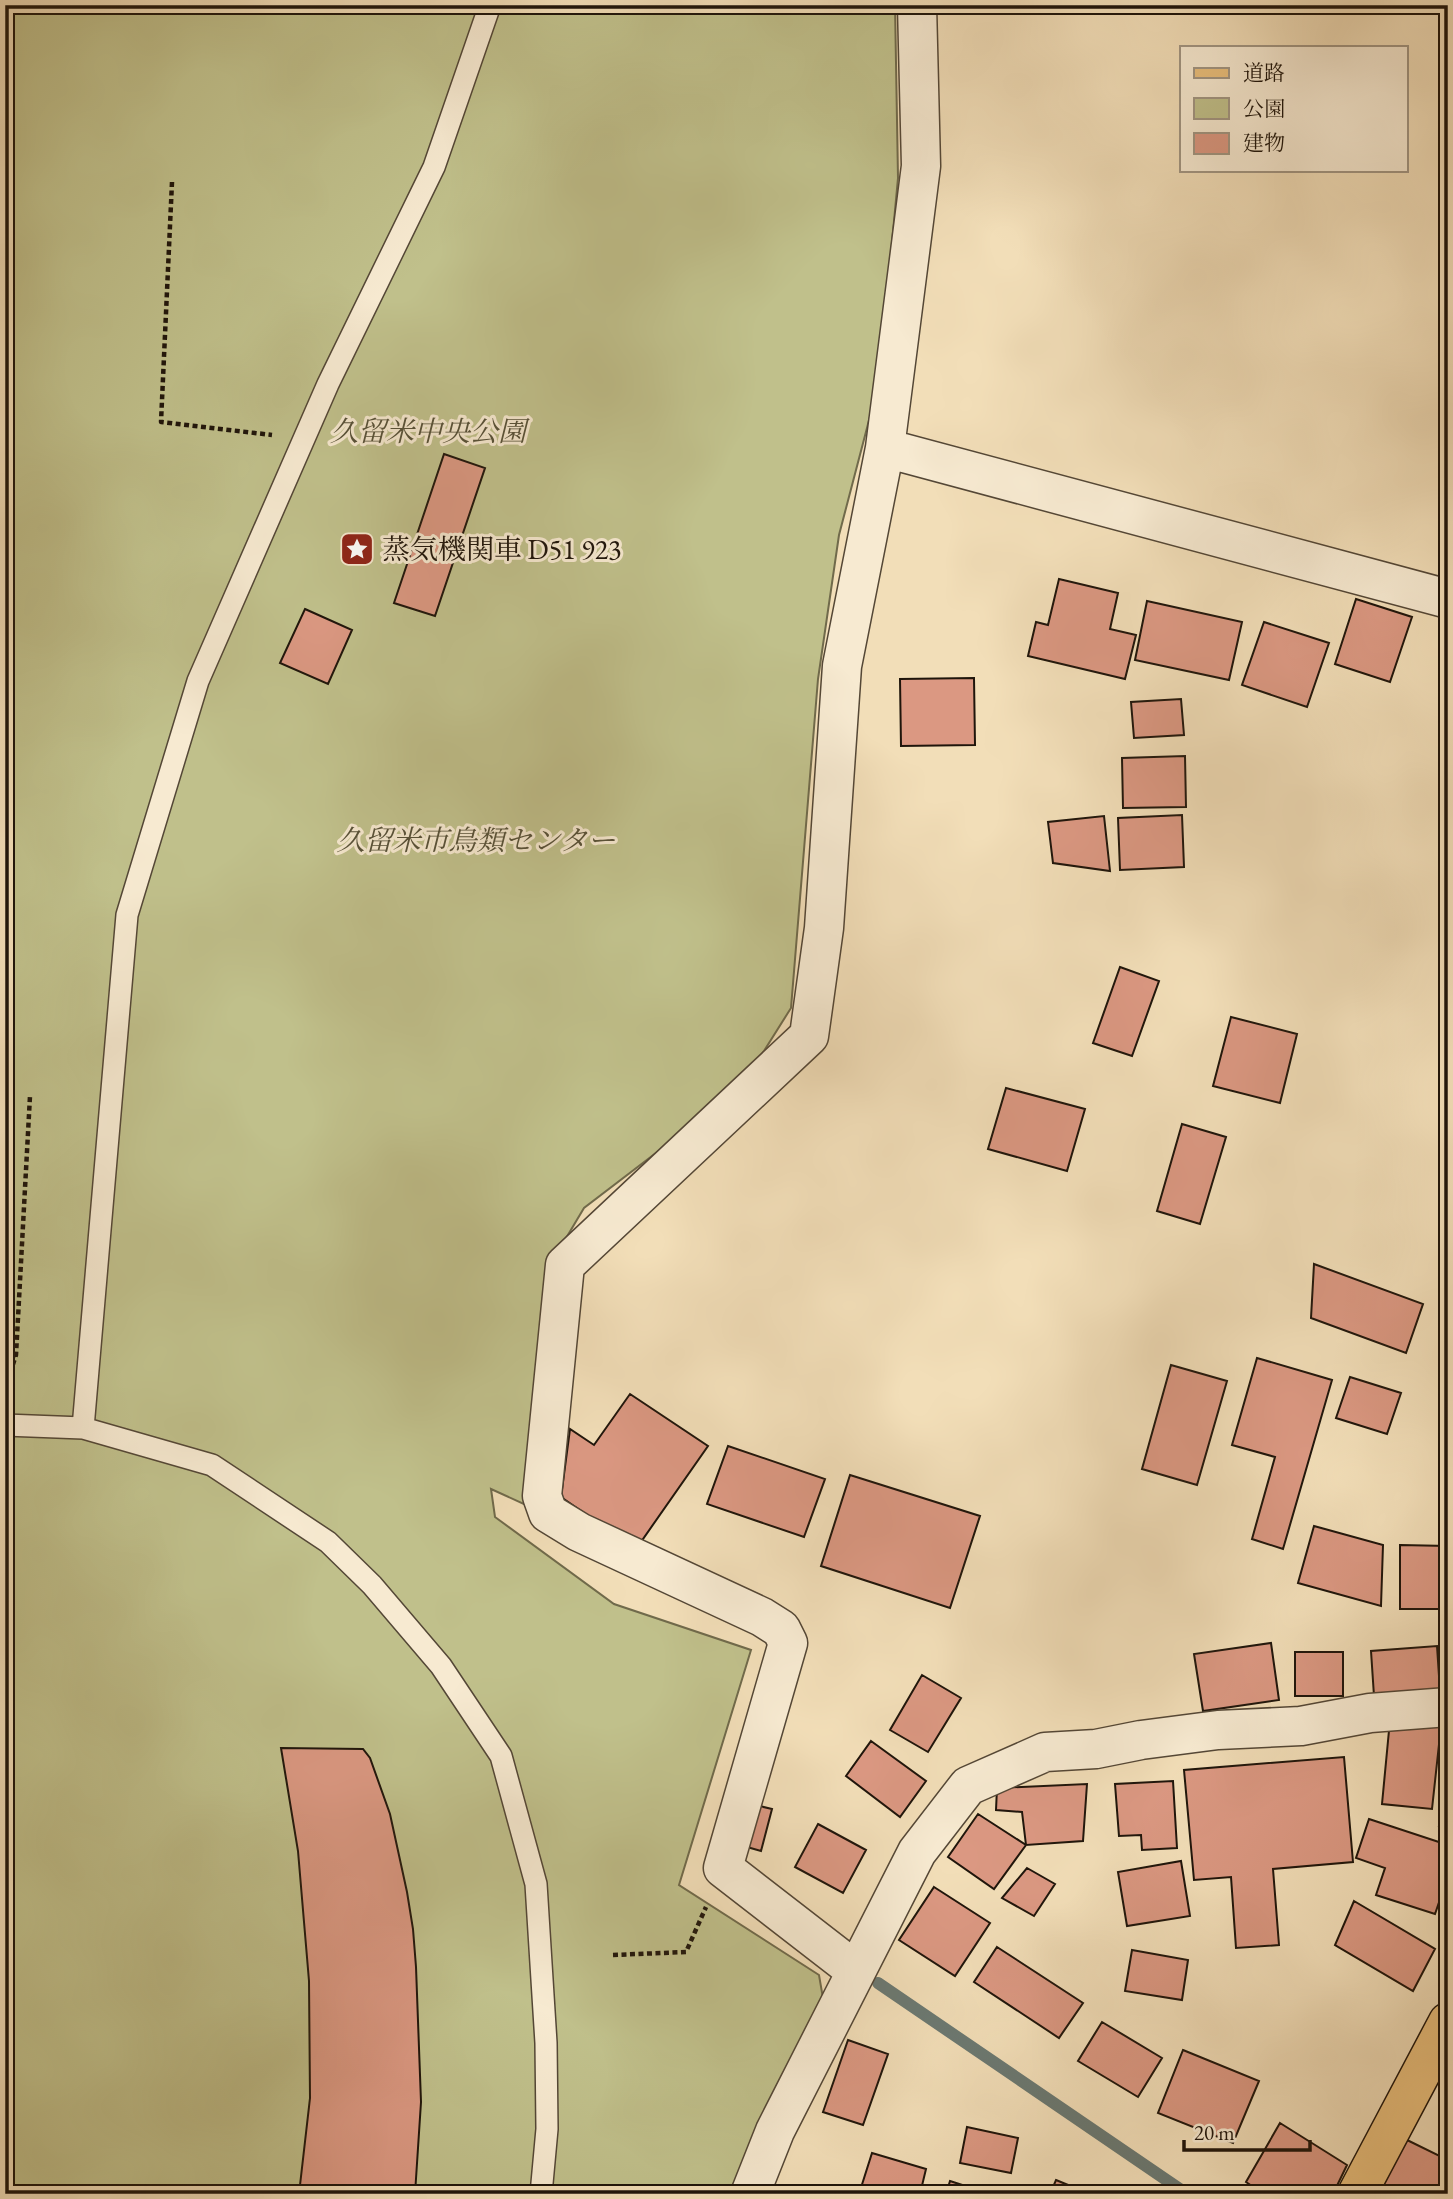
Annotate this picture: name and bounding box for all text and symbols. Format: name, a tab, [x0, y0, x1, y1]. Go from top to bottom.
legend	[1180, 46, 1408, 172]
text: 道路	[1243, 59, 1285, 86]
text: 公園	[1243, 95, 1285, 122]
text: 建物	[1243, 129, 1285, 156]
park label: 久留米中央公園	[330, 413, 530, 449]
place icon: 蒸気機関車 D51 923	[338, 530, 376, 568]
place label: 蒸気機関車 D51 923	[382, 531, 622, 567]
park label: 久留米市鳥類センター	[337, 822, 615, 858]
scale bar	[1184, 2108, 1310, 2152]
text: 20 m	[1194, 2119, 1235, 2146]

